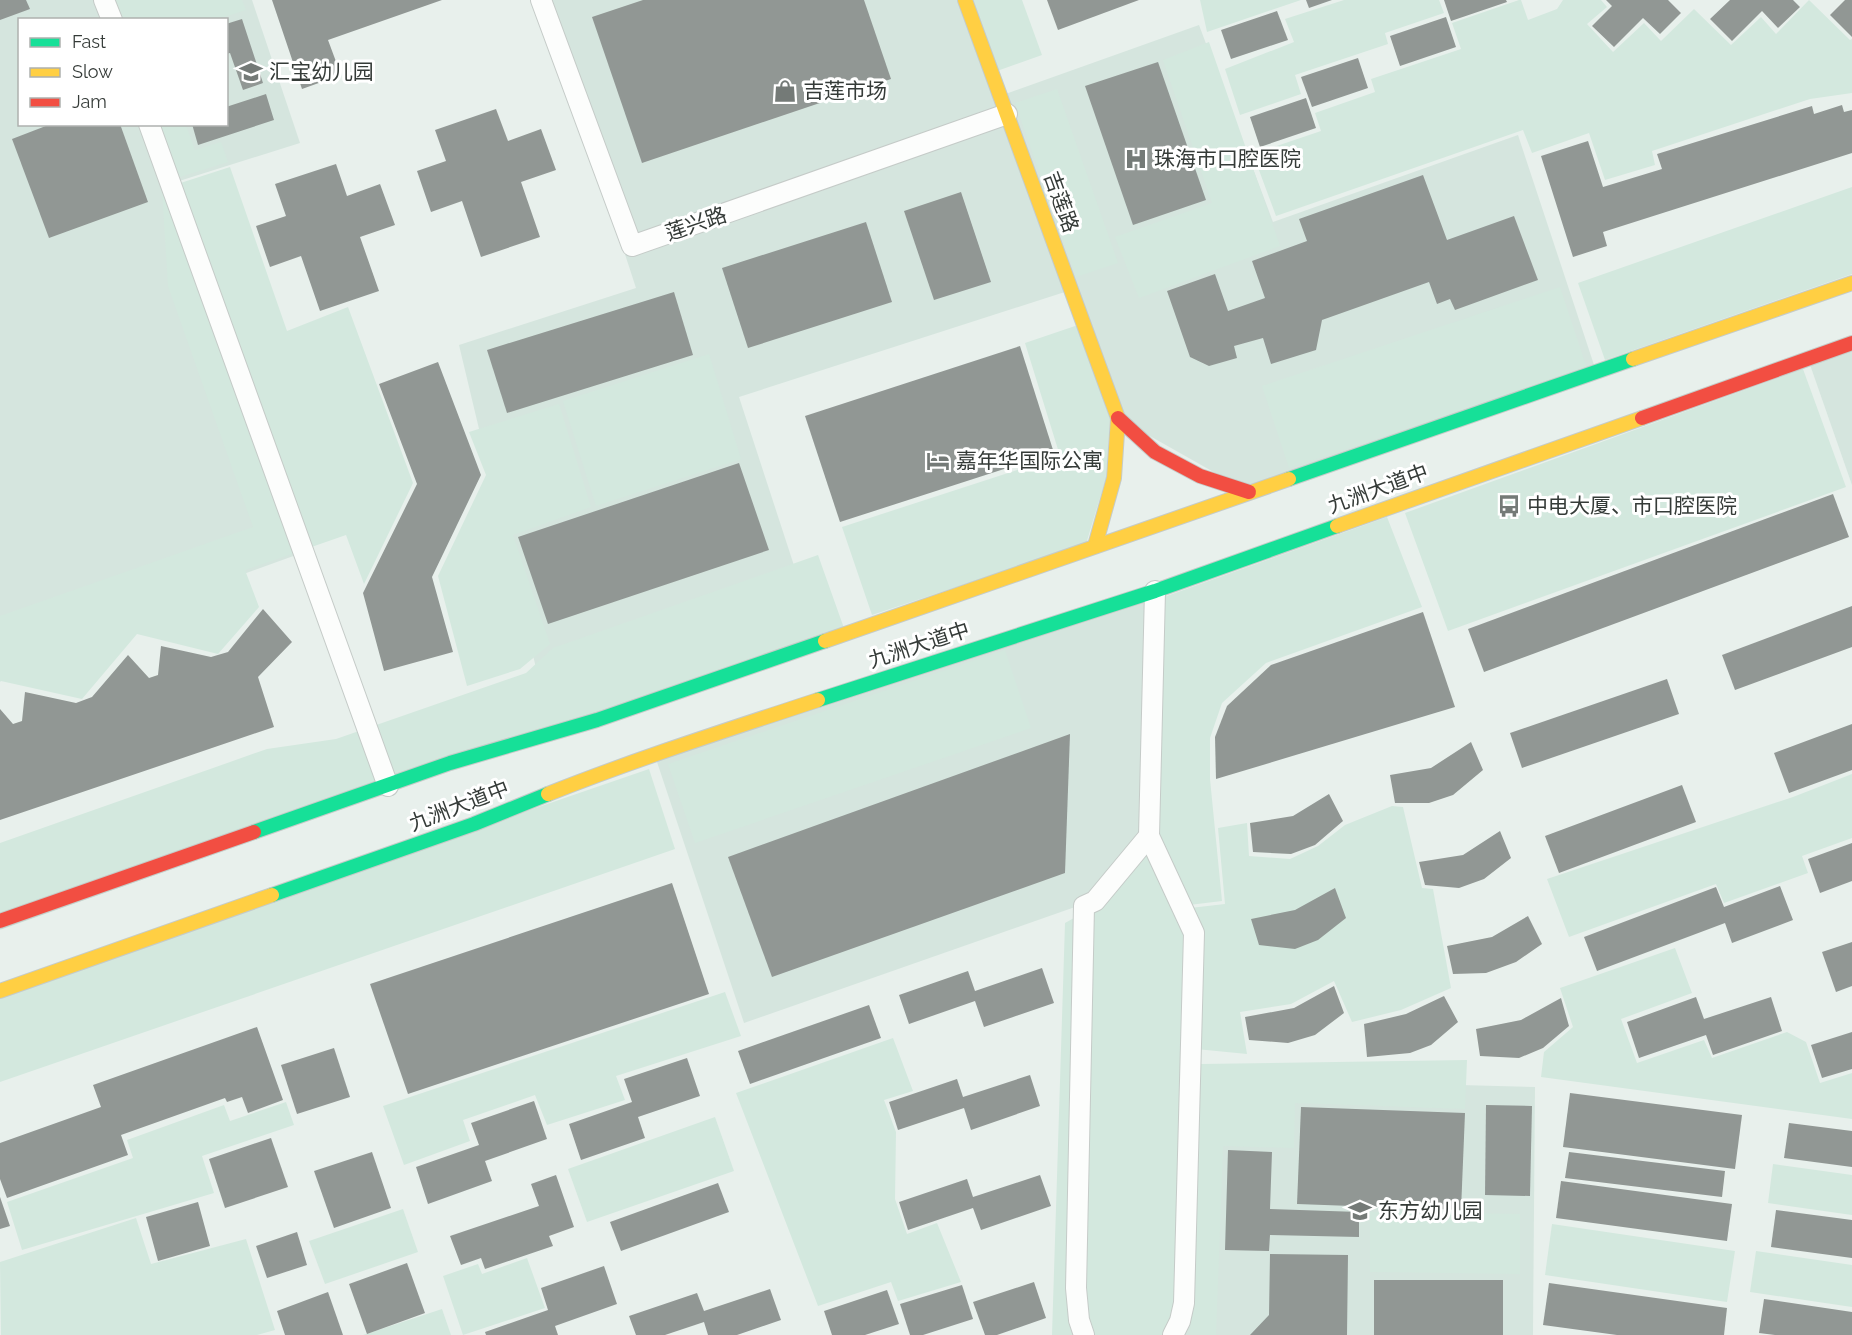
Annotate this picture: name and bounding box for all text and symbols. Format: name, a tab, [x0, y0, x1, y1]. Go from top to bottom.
legend	[18, 18, 228, 126]
text: Fast	[72, 31, 106, 52]
school or university icon: 汇宝幼儿园	[238, 59, 264, 85]
place label: 汇宝幼儿园	[269, 59, 374, 84]
text: Slow	[72, 61, 113, 82]
shop icon: 吉莲市场	[772, 78, 798, 104]
place label: 吉莲市场	[803, 78, 887, 103]
text: Jam	[72, 91, 107, 112]
hospital icon: 珠海市口腔医院	[1123, 146, 1149, 172]
place label: 珠海市口腔医院	[1154, 146, 1301, 171]
street label: 吉莲路	[1039, 168, 1084, 236]
street label: 莲兴路	[662, 201, 730, 246]
hotel icon: 嘉年华国际公寓	[925, 448, 951, 474]
place label: 嘉年华国际公寓	[956, 448, 1103, 473]
street label: 九洲大道中	[1324, 459, 1431, 518]
bus stop icon: 中电大厦、市口腔医院	[1496, 493, 1522, 519]
place label: 中电大厦、市口腔医院	[1527, 493, 1737, 518]
street label: 九洲大道中	[865, 616, 973, 673]
street label: 九洲大道中	[405, 775, 512, 836]
school or university icon: 东方幼儿园	[1347, 1198, 1373, 1224]
place label: 东方幼儿园	[1378, 1198, 1483, 1223]

